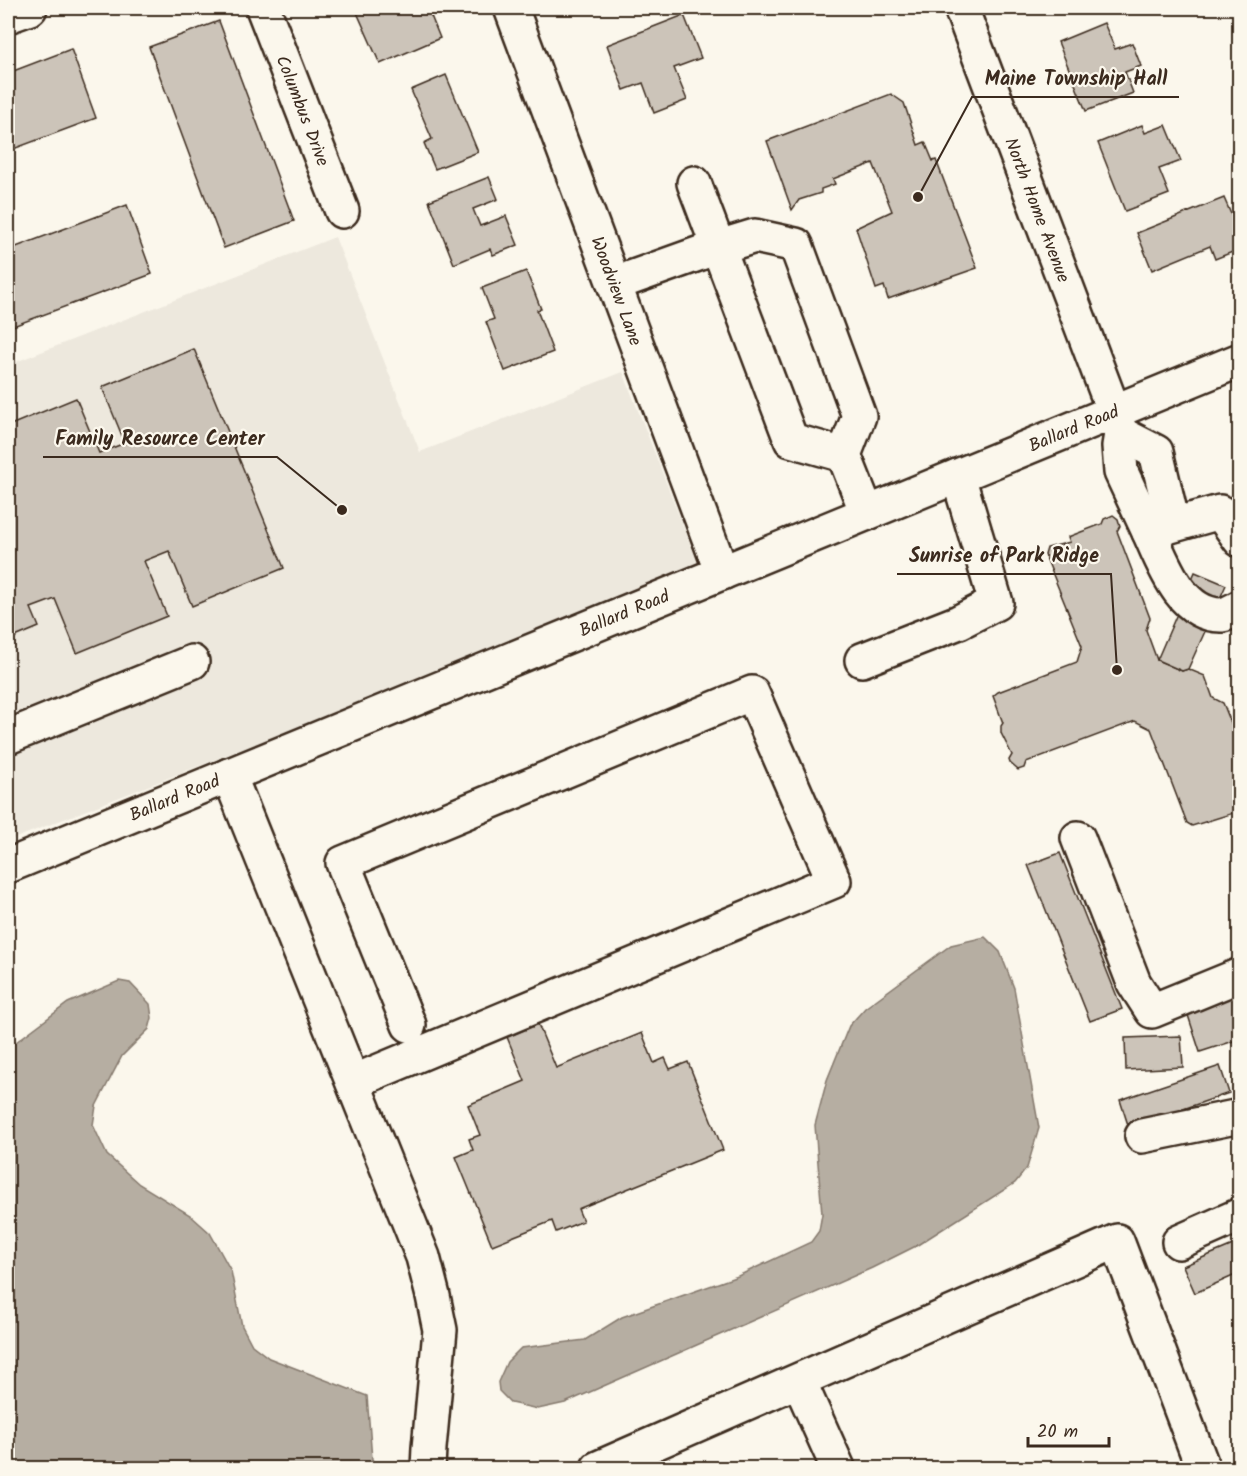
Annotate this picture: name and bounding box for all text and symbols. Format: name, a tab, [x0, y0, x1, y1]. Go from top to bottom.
street label: Columbus Drive	[267, 51, 336, 171]
callout: Maine Township Hall	[972, 59, 1179, 97]
text: Maine Township Hall	[985, 64, 1168, 96]
street label: North Home Avenue	[995, 134, 1077, 287]
street label: Woodview Lane	[582, 233, 649, 350]
street label: Ballard Road	[1025, 398, 1125, 461]
callout: Family Resource Center	[43, 419, 277, 457]
text: Family Resource Center	[55, 424, 266, 456]
callout: Sunrise of Park Ridge	[897, 536, 1111, 574]
text: Sunrise of Park Ridge	[909, 541, 1099, 573]
street label: Ballard Road	[575, 582, 675, 646]
street label: Ballard Road	[125, 767, 226, 831]
scale bar	[1028, 1410, 1109, 1448]
text: 20 m	[1037, 1418, 1078, 1447]

